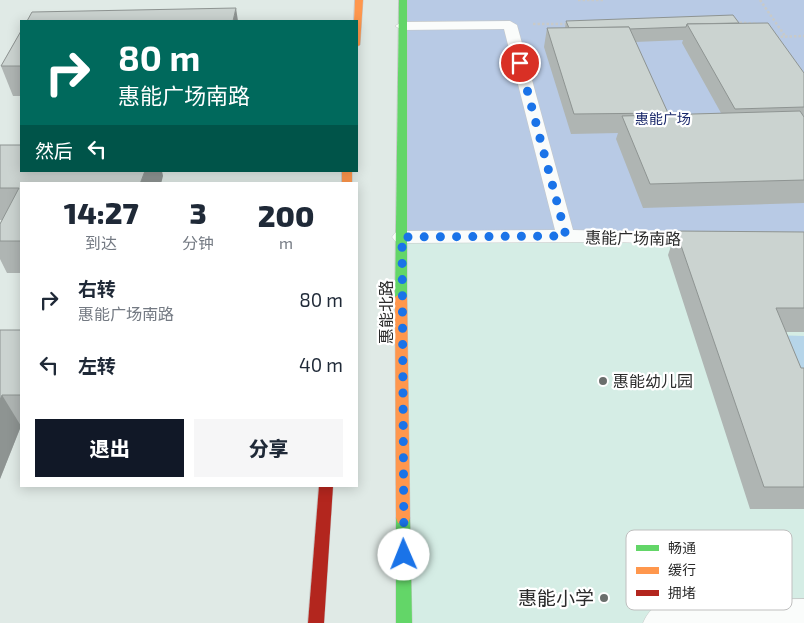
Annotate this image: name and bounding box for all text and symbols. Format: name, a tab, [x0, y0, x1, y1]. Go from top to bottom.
text: 80 m	[118, 36, 200, 78]
icon: right	[35, 40, 100, 105]
pin	[499, 42, 541, 84]
icon: arrive	[506, 49, 534, 77]
text: 惠能广场南路	[118, 82, 250, 108]
park label: 惠能广场	[635, 110, 691, 127]
icon: left	[83, 135, 111, 163]
text: 然后	[35, 139, 73, 162]
text: 14:27	[64, 194, 139, 230]
text: 3	[190, 194, 207, 230]
text: 200	[258, 197, 314, 233]
street label: 惠能广场南路	[585, 227, 681, 248]
text: 到达	[85, 233, 117, 252]
text: 分钟	[182, 233, 214, 252]
text: m	[279, 233, 293, 252]
text: 右转	[78, 277, 116, 300]
street label: 惠能北路	[376, 280, 395, 344]
icon: right	[35, 286, 63, 314]
text: 80 m	[299, 288, 343, 311]
text: 惠能广场南路	[78, 304, 174, 323]
icon: left	[35, 351, 63, 379]
text: 40 m	[299, 353, 343, 376]
text: 左转	[78, 354, 116, 377]
place label: 惠能幼儿园	[613, 371, 693, 390]
marker: 惠能幼儿园	[597, 375, 609, 387]
button: 退出	[35, 419, 184, 477]
button: 分享	[194, 419, 343, 477]
position arrow	[377, 528, 429, 580]
legend	[626, 530, 792, 610]
text: 畅通	[668, 539, 696, 556]
text: 缓行	[668, 561, 696, 578]
text: 拥堵	[668, 584, 696, 601]
place label: 惠能小学	[518, 586, 594, 609]
marker: 惠能小学	[598, 592, 610, 604]

